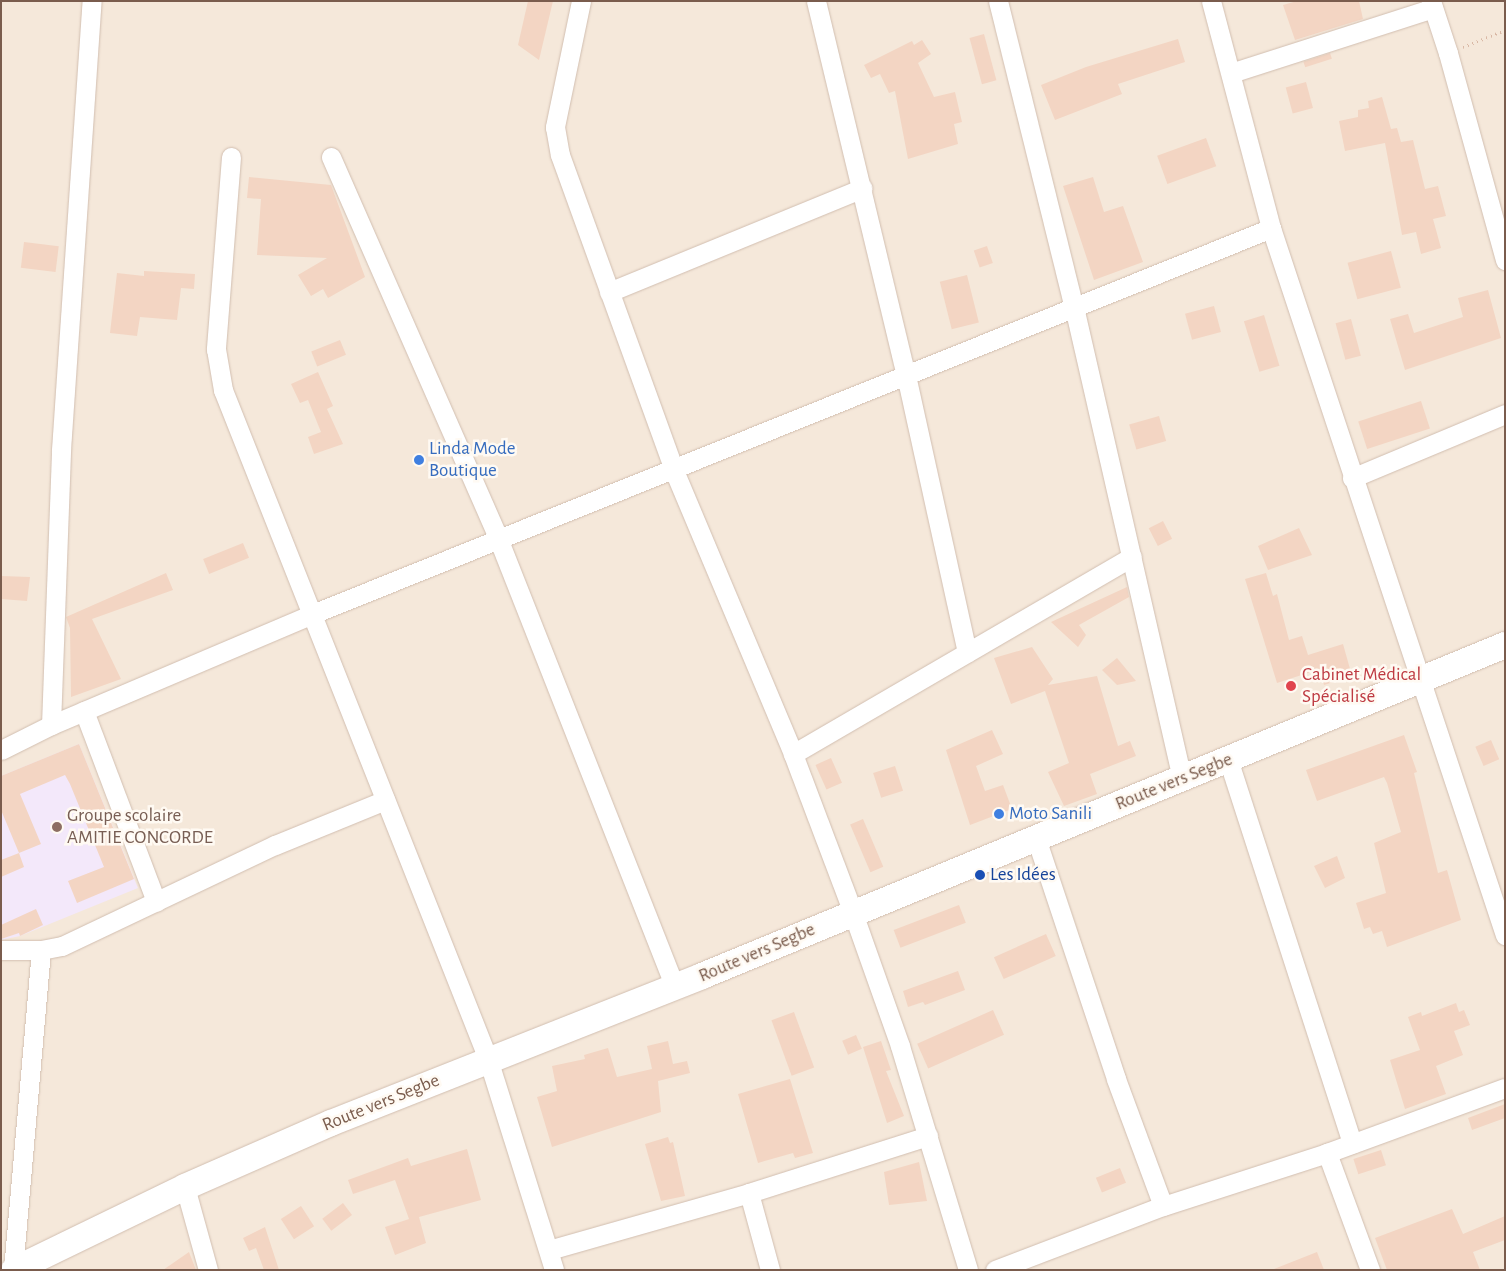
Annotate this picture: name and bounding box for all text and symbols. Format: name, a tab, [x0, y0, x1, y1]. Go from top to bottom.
place label: Linda Mode Boutique	[429, 438, 516, 482]
marker: Linda Mode Boutique	[413, 454, 425, 466]
place label: Cabinet Médical Spécialisé	[1302, 664, 1421, 708]
marker: Cabinet Médical Spécialisé	[1284, 679, 1298, 693]
street label: Route vers Segbe	[1112, 748, 1236, 816]
place label: Moto Sanili	[1009, 803, 1092, 825]
place label: Groupe scolaire AMITIE CONCORDE	[67, 805, 213, 849]
marker: Moto Sanili	[993, 808, 1005, 820]
marker: Groupe scolaire AMITIE CONCORDE	[51, 821, 63, 833]
place label: Les Idées	[990, 864, 1056, 886]
marker: Les Idées	[974, 869, 986, 881]
street label: Route vers Segbe	[695, 918, 819, 988]
street label: Route vers Segbe	[319, 1069, 443, 1137]

